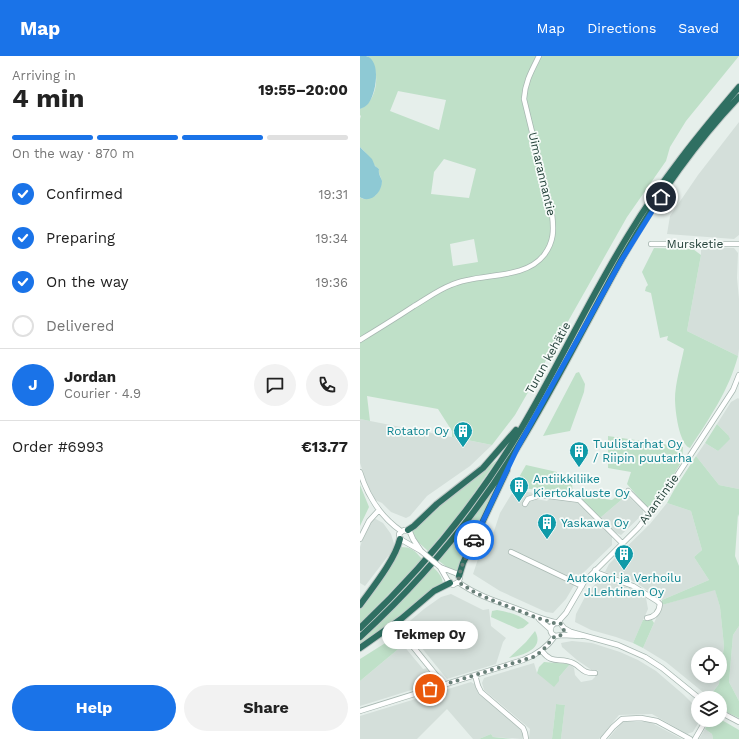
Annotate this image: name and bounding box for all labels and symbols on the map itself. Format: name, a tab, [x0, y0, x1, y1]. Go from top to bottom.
street label: Uimarannantie	[526, 131, 558, 217]
pin	[644, 180, 678, 214]
street label: Mursketie	[666, 237, 724, 251]
street label: Turun kehätie	[522, 319, 574, 397]
building icon: Rotator Oy	[452, 420, 474, 448]
place label: Rotator Oy	[387, 424, 450, 438]
place label: Tuulistarhat Oy / Riipin puutarha	[593, 437, 692, 465]
building icon: Tuulistarhat Oy / Riipin puutarha	[568, 440, 590, 468]
street label: Avantintie	[636, 471, 682, 527]
place label: Antiikkiliike Kiertokaluste Oy	[533, 472, 631, 500]
building icon: Antiikkiliike Kiertokaluste Oy	[508, 475, 530, 503]
building icon: Yaskawa Oy	[536, 512, 558, 540]
place label: Yaskawa Oy	[561, 516, 630, 530]
courier	[454, 520, 494, 560]
building icon: Autokori ja Verhoilu J.Lehtinen Oy	[613, 543, 635, 571]
place label: Autokori ja Verhoilu J.Lehtinen Oy	[567, 571, 681, 599]
callout: Tekmep Oy	[382, 621, 478, 649]
pin	[413, 672, 447, 706]

